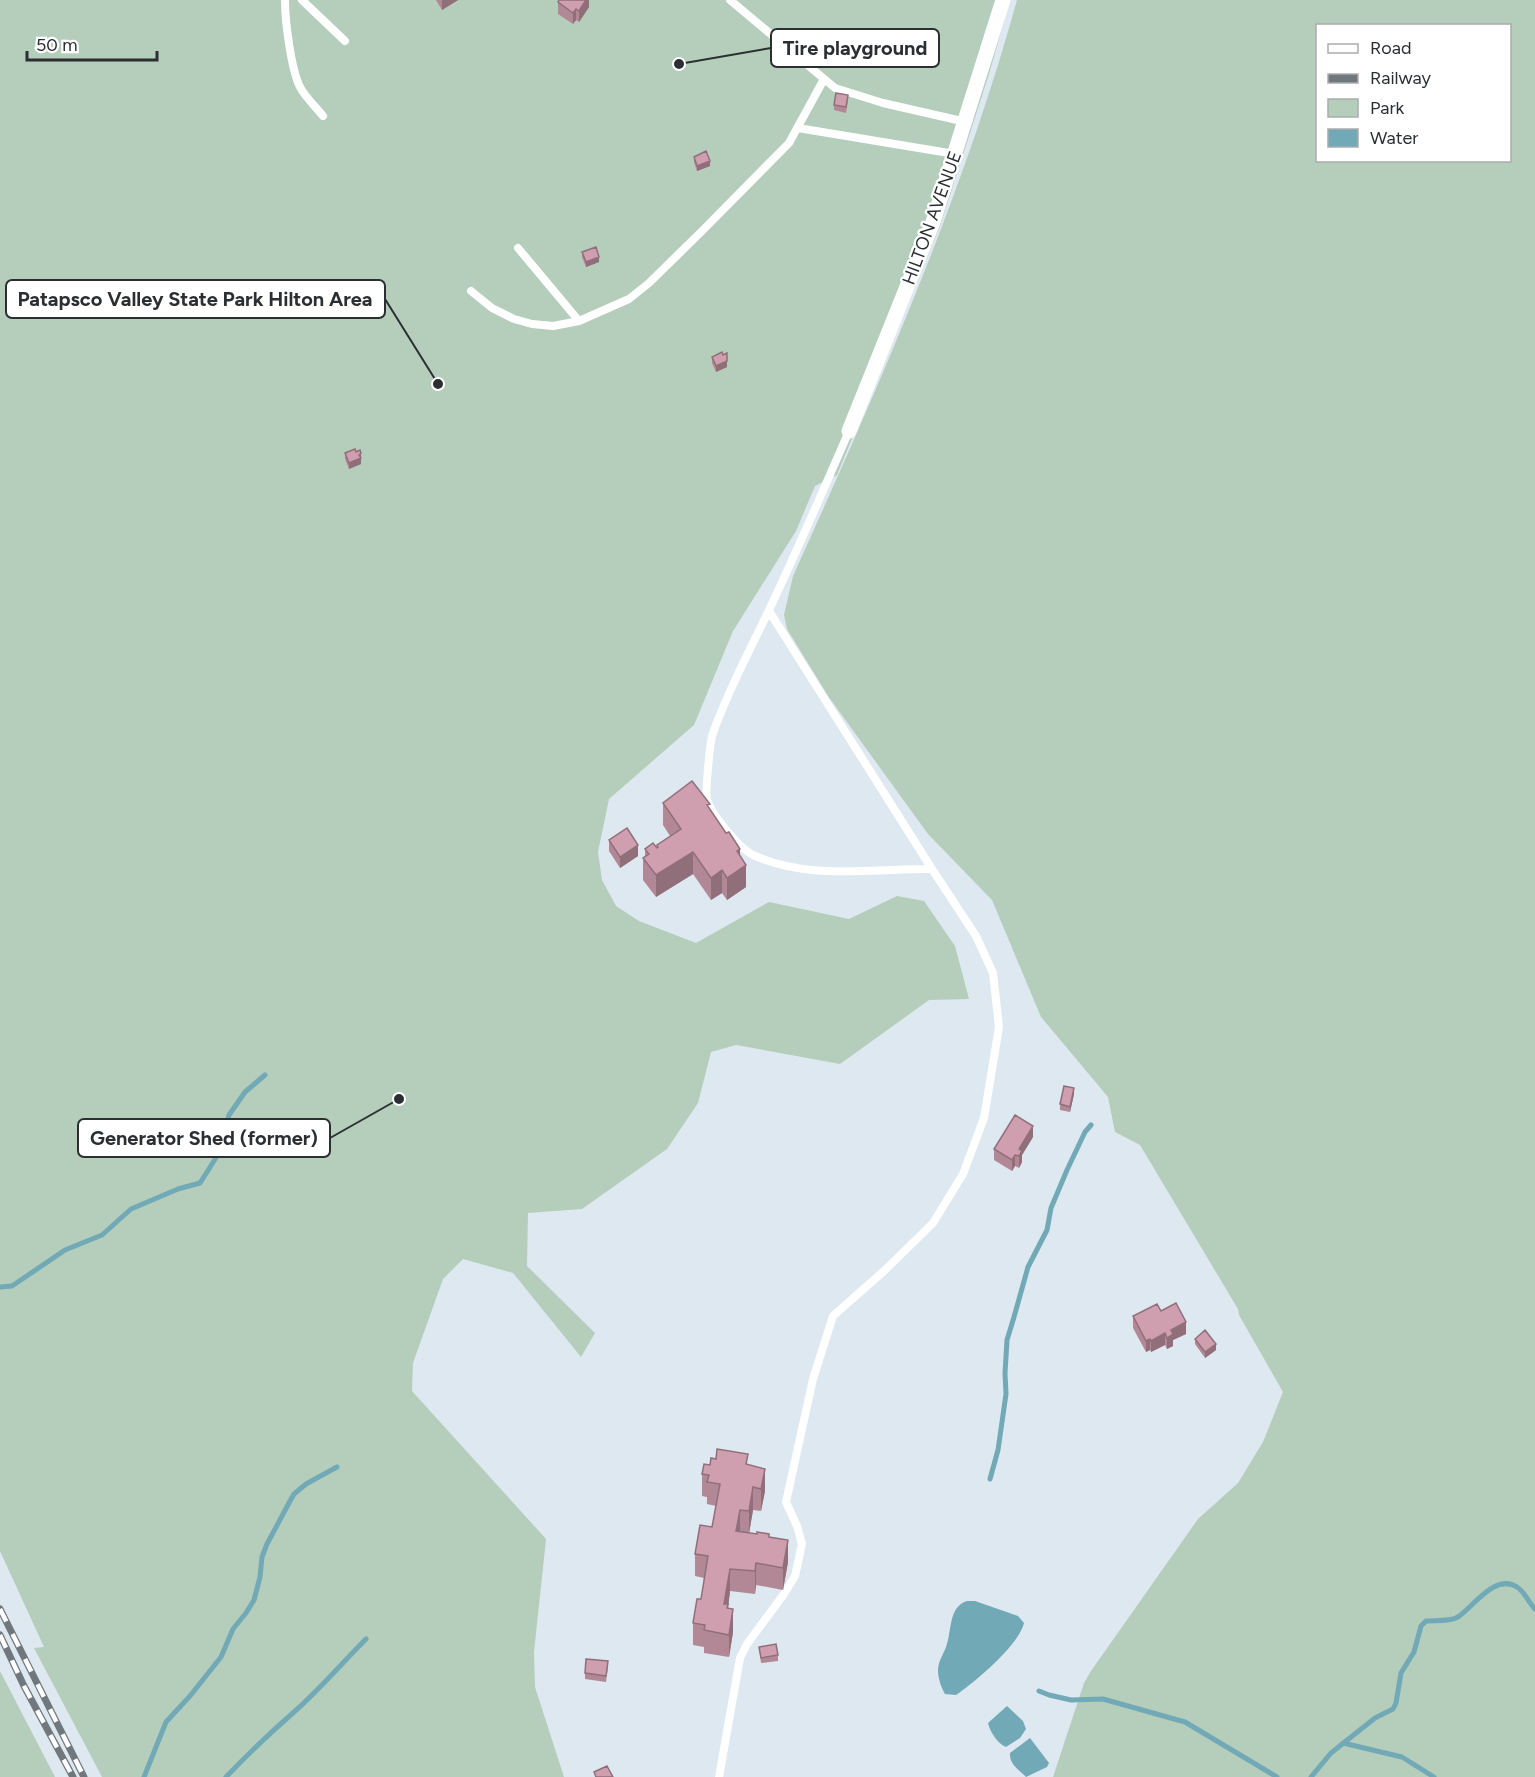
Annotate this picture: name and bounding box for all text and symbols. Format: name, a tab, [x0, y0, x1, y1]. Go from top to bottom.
scale bar	[27, 24, 158, 62]
legend	[1316, 24, 1511, 162]
callout: Tire playground	[771, 29, 939, 67]
text: 50 m	[36, 34, 78, 56]
text: Tire playground	[783, 36, 927, 60]
text: Road	[1370, 37, 1411, 59]
text: Railway	[1370, 67, 1432, 89]
text: Park	[1370, 97, 1405, 119]
text: Water	[1370, 127, 1418, 149]
street label: HILTON AVENUE	[898, 148, 966, 288]
callout: Patapsco Valley State Park Hilton Area	[6, 280, 385, 318]
text: Patapsco Valley State Park Hilton Area	[17, 287, 373, 311]
callout: Generator Shed (former)	[78, 1119, 330, 1157]
text: Generator Shed (former)	[90, 1126, 318, 1150]

